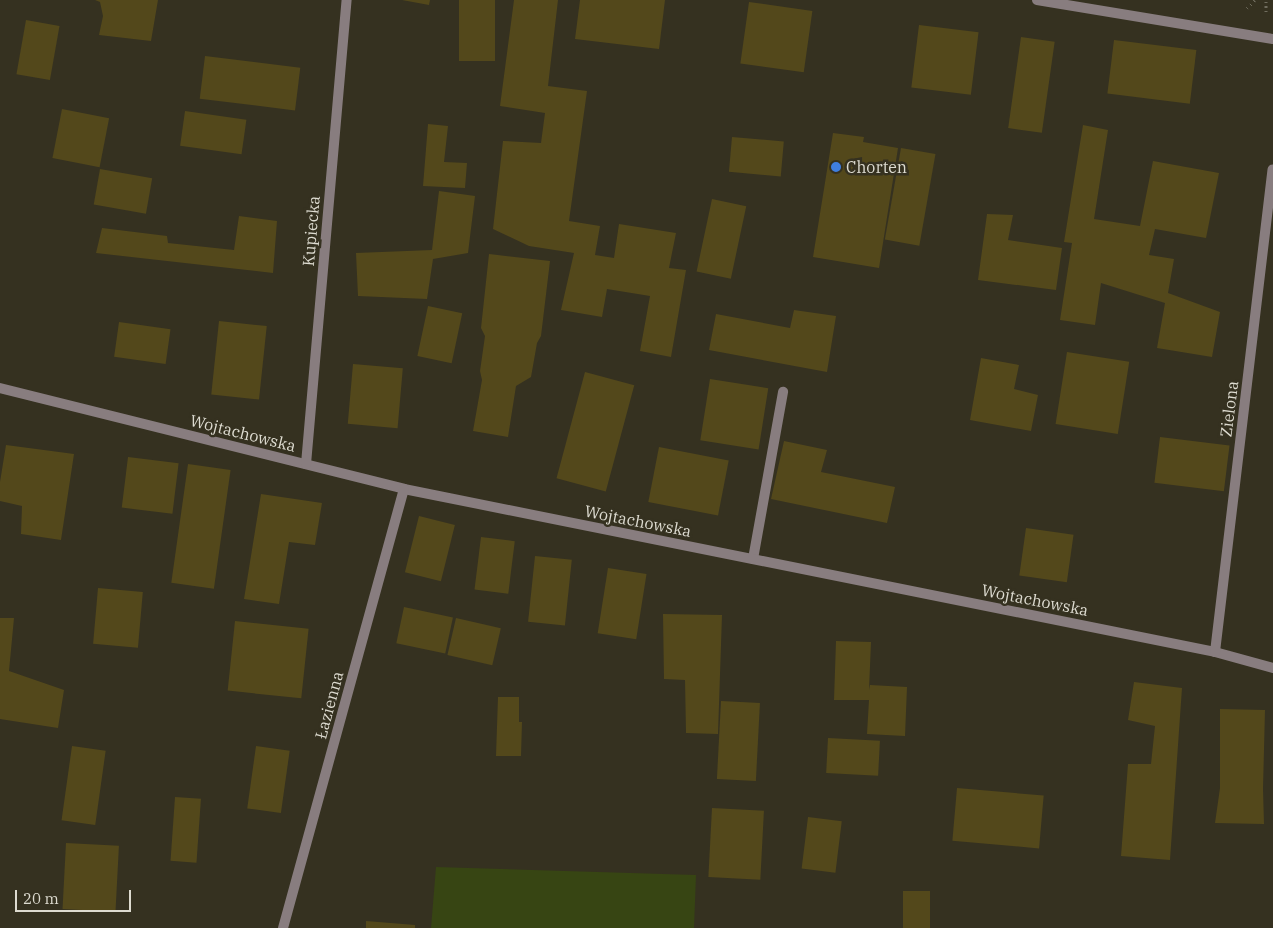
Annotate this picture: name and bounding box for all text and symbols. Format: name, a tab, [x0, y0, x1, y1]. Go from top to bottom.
place label: Chorten	[846, 157, 907, 177]
marker: Chorten	[830, 161, 842, 173]
street label: Kupiecka	[298, 195, 324, 267]
street label: Zielona	[1216, 380, 1242, 438]
street label: Wojtachowska	[188, 411, 298, 455]
street label: Wojtachowska	[583, 501, 693, 541]
street label: Wojtachowska	[980, 580, 1090, 620]
street label: Łazienna	[311, 669, 347, 741]
scale bar	[18, 880, 134, 912]
text: 20 m	[23, 889, 59, 908]

